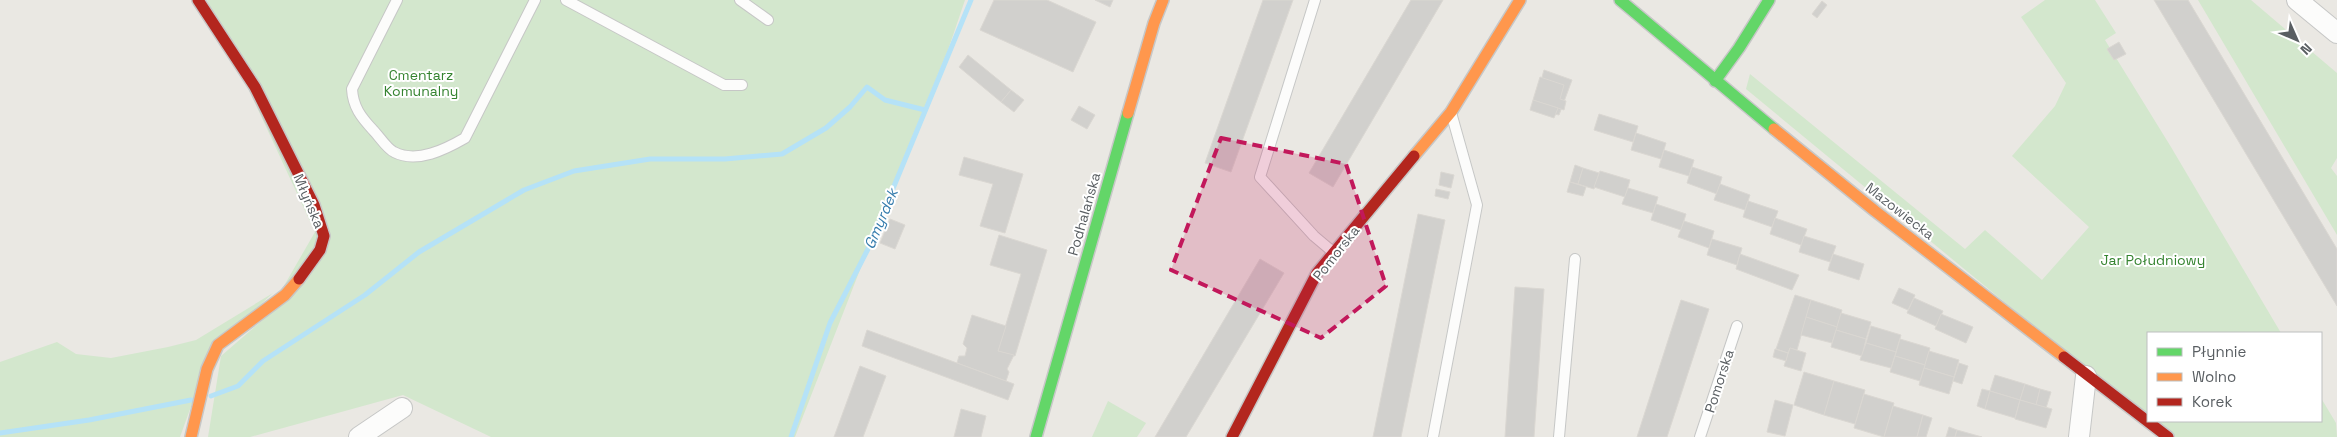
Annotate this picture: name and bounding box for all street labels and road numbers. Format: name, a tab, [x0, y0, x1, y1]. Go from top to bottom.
street label: Podhalańska	[1064, 170, 1104, 258]
street label: Młyńska	[290, 171, 328, 231]
street label: Mazowiecka	[1862, 179, 1938, 243]
street label: Pomorska	[1309, 222, 1363, 284]
street label: Pomorska	[1700, 347, 1738, 415]

